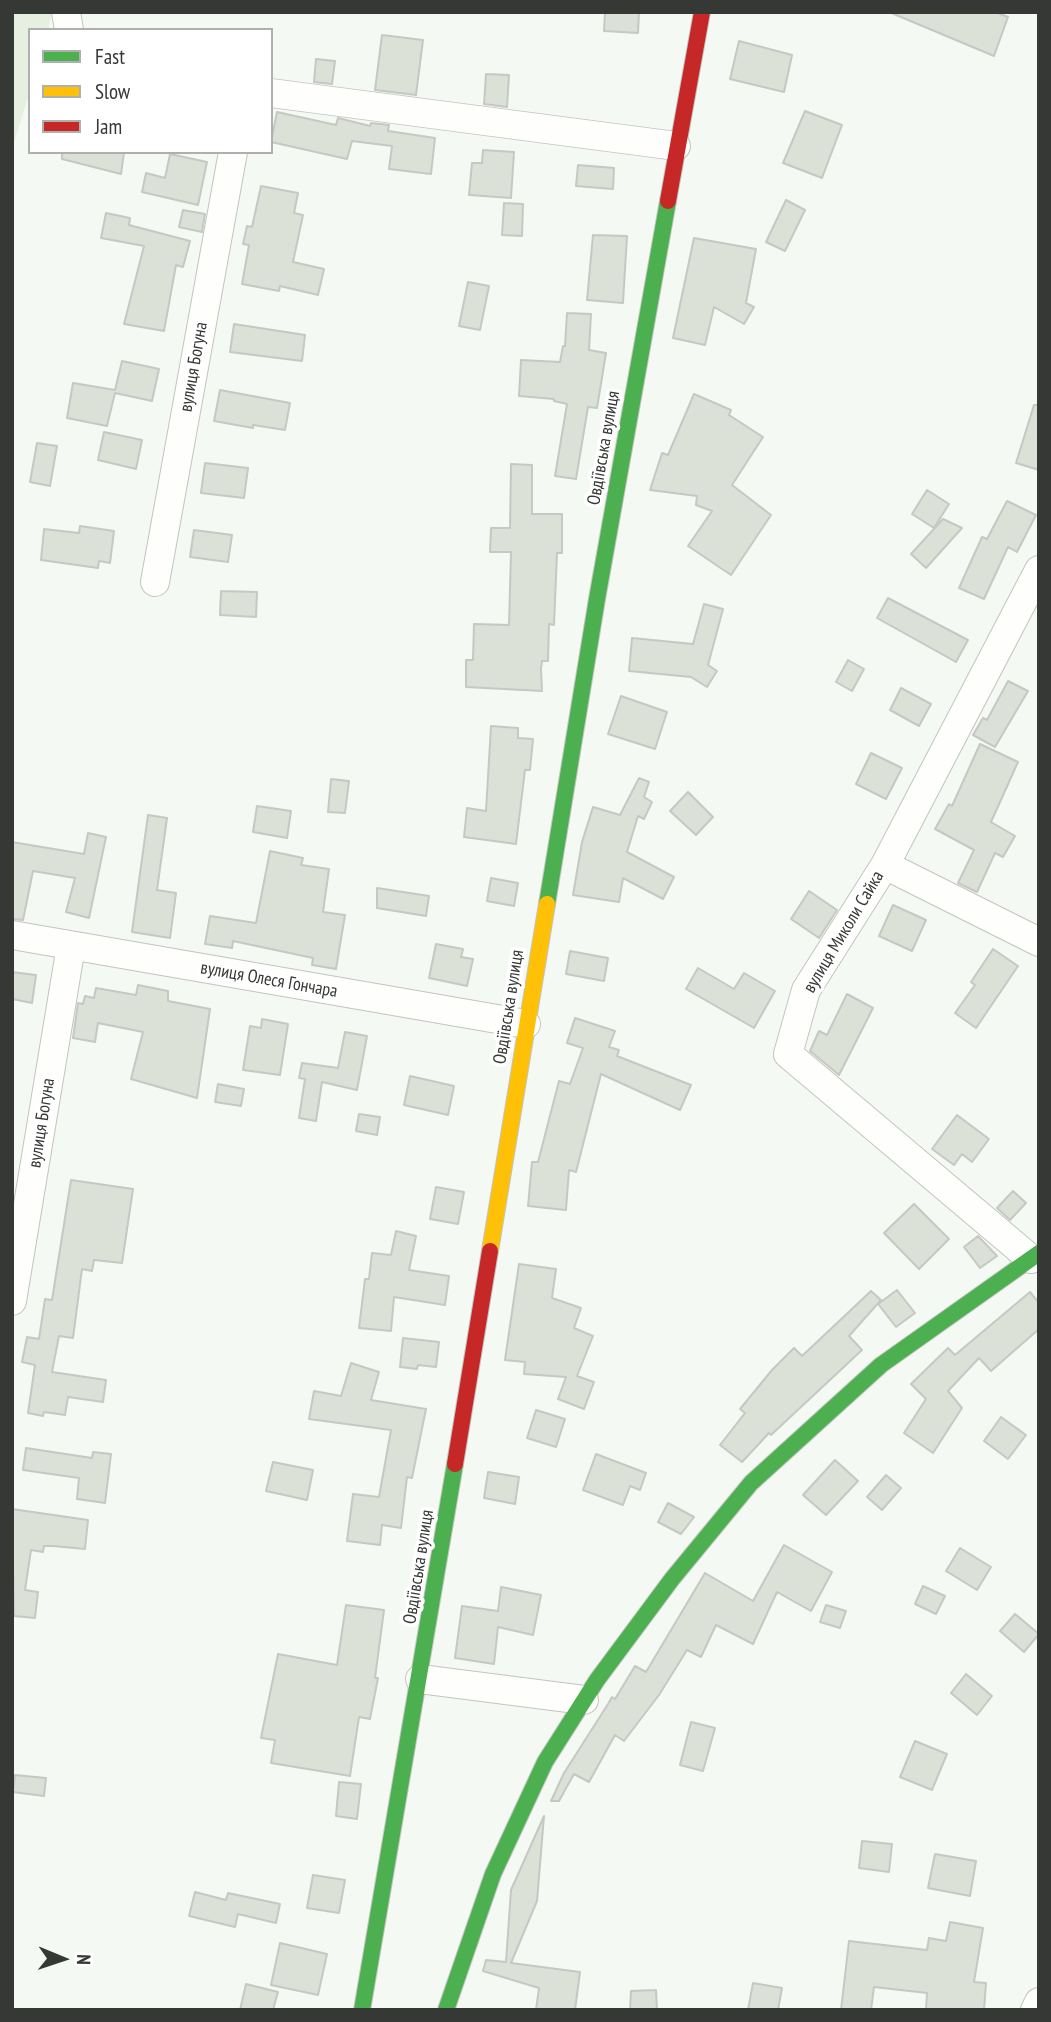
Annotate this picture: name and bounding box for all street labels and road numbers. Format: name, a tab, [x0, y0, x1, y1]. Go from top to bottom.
street label: вулиця Богуна	[175, 320, 213, 414]
street label: Овдіївська вулиця	[583, 389, 625, 507]
street label: вулиця Миколи Сайка	[799, 867, 889, 997]
street label: Овдіївська вулиця	[489, 948, 529, 1066]
street label: вулиця Олеся Гончара	[199, 957, 339, 1003]
street label: вулиця Богуна	[24, 1077, 60, 1169]
street label: Овдіївська вулиця	[399, 1508, 439, 1626]

